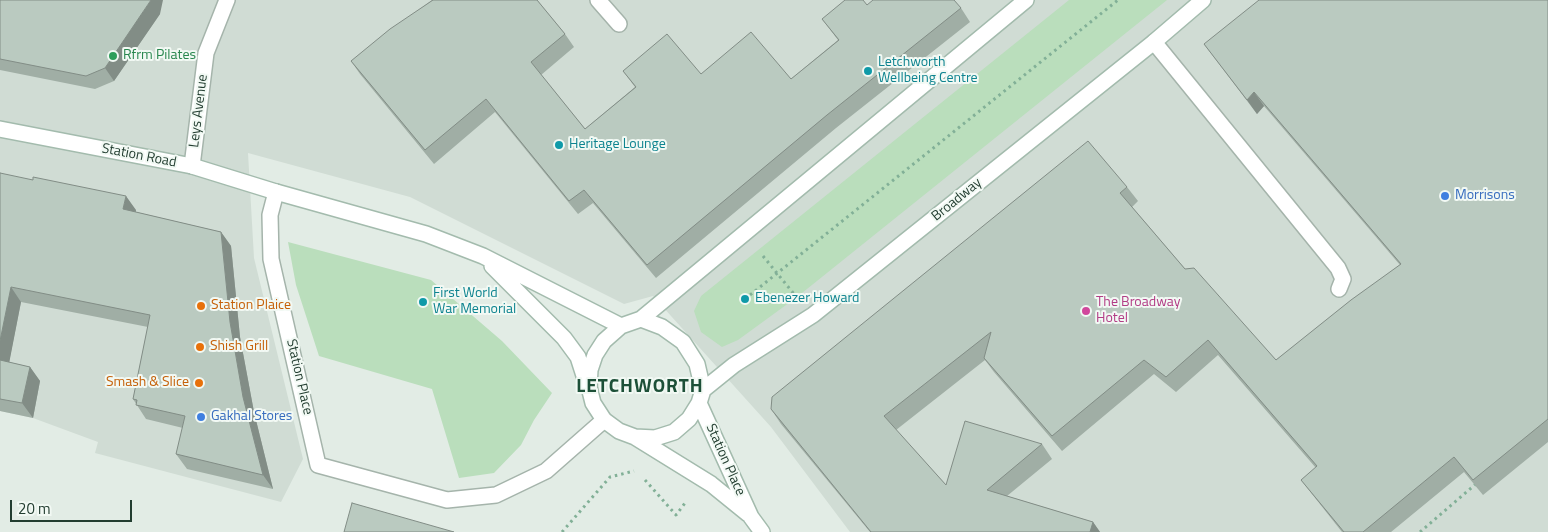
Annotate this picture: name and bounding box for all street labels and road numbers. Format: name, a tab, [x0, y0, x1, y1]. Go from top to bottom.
street label: Leys Avenue	[186, 73, 212, 149]
street label: Station Road	[100, 141, 178, 171]
street label: Broadway	[929, 175, 985, 225]
street label: Station Place	[282, 338, 316, 416]
street label: Station Place	[702, 421, 748, 499]

